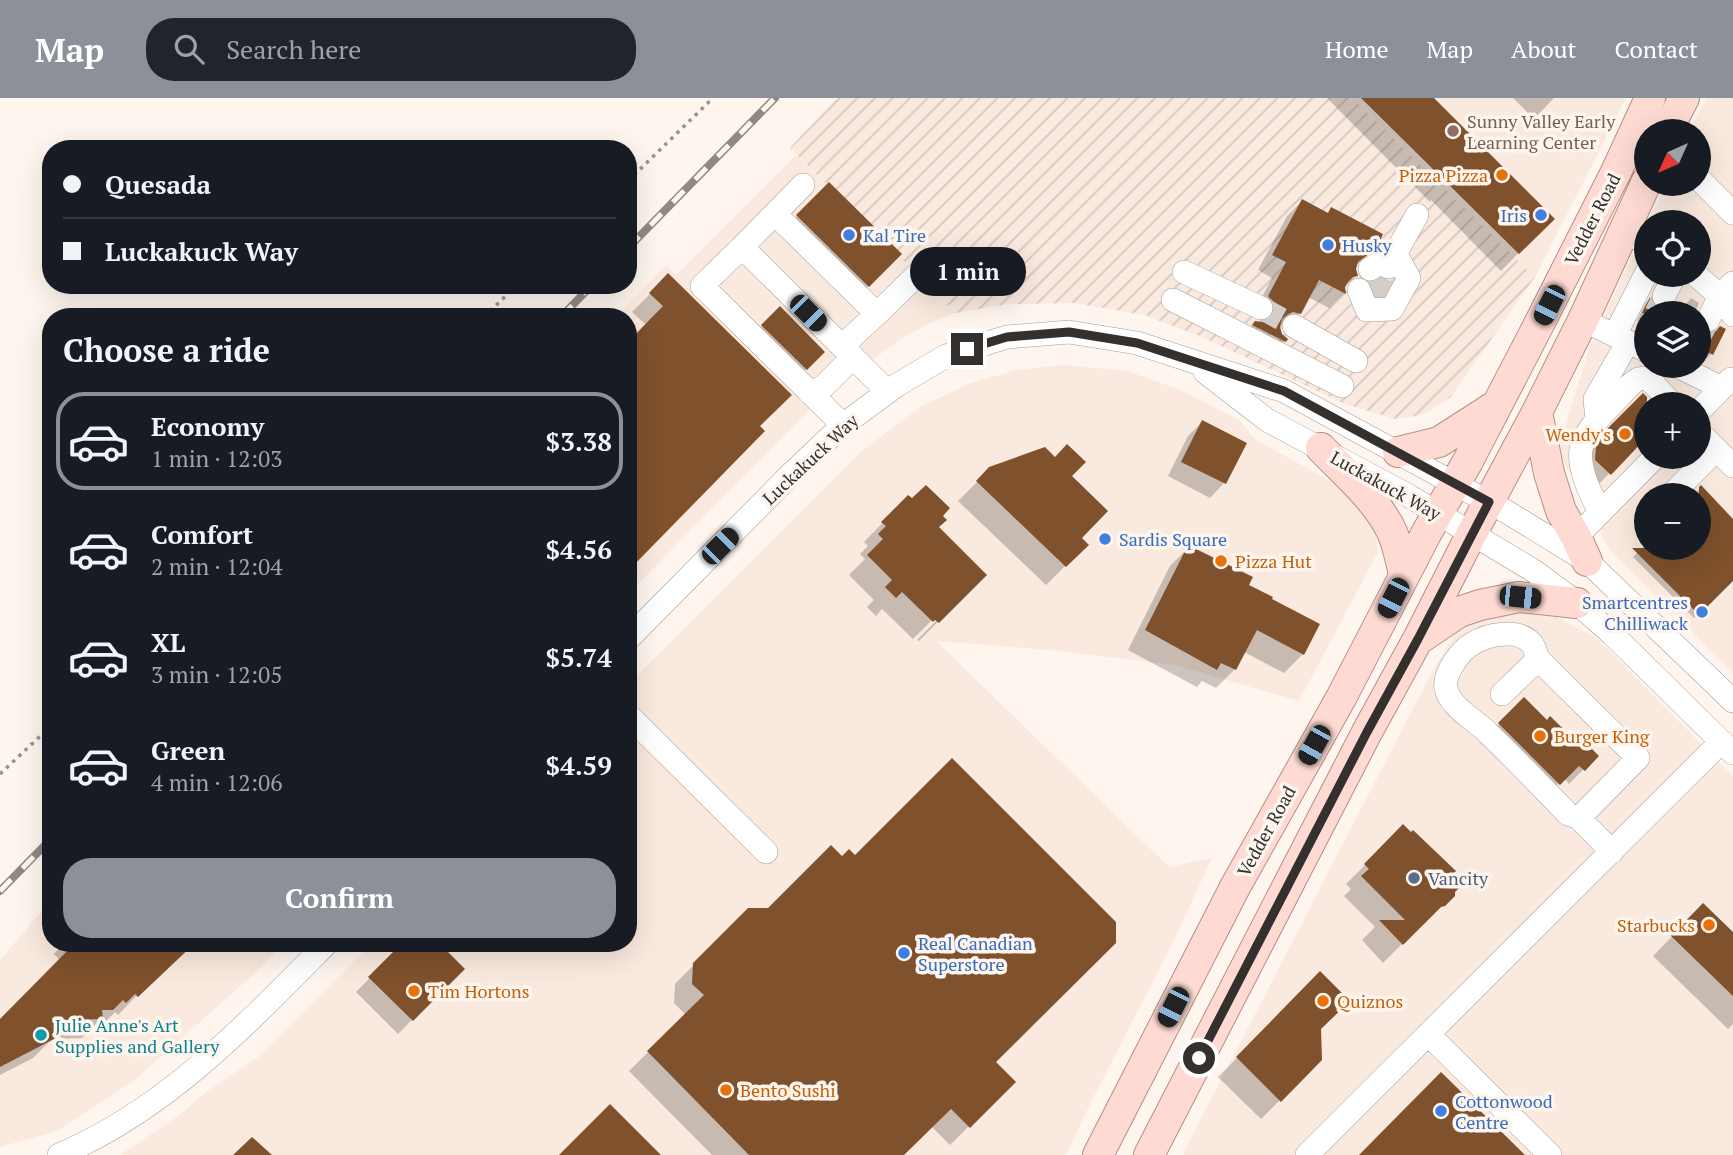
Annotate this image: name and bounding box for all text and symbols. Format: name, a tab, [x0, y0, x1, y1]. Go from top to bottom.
search box	[146, 18, 636, 81]
text: Map	[35, 28, 104, 71]
icon: search	[170, 30, 208, 68]
text: Search here	[226, 32, 361, 66]
text: Home	[1325, 33, 1389, 65]
text: Map	[1427, 33, 1473, 65]
text: About	[1511, 33, 1577, 65]
text: Contact	[1615, 33, 1698, 65]
place label: Sunny Valley Early Learning Center	[1467, 109, 1616, 154]
north arrow	[1634, 119, 1712, 196]
map controls	[1634, 119, 1711, 560]
marker: Sunny Valley Early Learning Center	[1445, 123, 1461, 139]
place label: Pizza Pizza	[1399, 163, 1488, 187]
text: Quesada	[105, 167, 211, 201]
marker: Pizza Pizza	[1494, 167, 1510, 183]
street label: Vedder Road	[1559, 169, 1625, 269]
place label: Iris	[1501, 203, 1527, 227]
marker: Iris	[1533, 207, 1549, 223]
button: locate	[1634, 210, 1711, 287]
place label: Kal Tire	[863, 223, 926, 247]
marker: Kal Tire	[841, 227, 857, 243]
place label: Husky	[1342, 233, 1393, 257]
text: Luckakuck Way	[105, 234, 298, 268]
marker: Husky	[1320, 237, 1336, 253]
callout: 1 min	[909, 247, 1025, 296]
text: 1 min	[937, 256, 999, 287]
car	[1531, 282, 1568, 328]
car	[786, 291, 831, 335]
button: layers	[1634, 301, 1711, 378]
text: Choose a ride	[63, 329, 270, 371]
route end	[951, 333, 983, 365]
button: +	[1634, 392, 1711, 469]
street label: Luckakuck Way	[757, 408, 864, 510]
text: Economy	[151, 409, 264, 443]
icon: car	[67, 410, 130, 473]
place label: Wendy's	[1545, 422, 1611, 446]
text: $3.38	[546, 424, 612, 458]
marker: Wendy's	[1617, 426, 1633, 442]
text: 1 min · 12:03	[151, 443, 283, 474]
street label: Luckakuck Way	[1327, 445, 1446, 526]
button: −	[1634, 483, 1711, 560]
text: Comfort	[151, 517, 253, 551]
icon: car	[67, 518, 130, 581]
car	[698, 524, 743, 568]
place label: Sardis Square	[1119, 527, 1227, 551]
marker: Sardis Square	[1097, 531, 1113, 547]
text: $4.56	[546, 532, 612, 566]
place label: Pizza Hut	[1235, 549, 1312, 573]
text: 2 min · 12:04	[151, 551, 283, 582]
marker: Pizza Hut	[1213, 553, 1229, 569]
car	[1375, 575, 1412, 621]
car	[1499, 584, 1542, 610]
place label: Smartcentres Chilliwack	[1582, 590, 1689, 635]
marker: Smartcentres Chilliwack	[1694, 604, 1710, 620]
text: XL	[151, 625, 185, 659]
icon: car	[67, 626, 130, 689]
text: $5.74	[546, 640, 612, 674]
text: 3 min · 12:05	[151, 659, 283, 690]
car	[1295, 722, 1334, 768]
place label: Burger King	[1554, 724, 1650, 748]
marker: Burger King	[1532, 728, 1548, 744]
text: Green	[151, 733, 225, 767]
icon: car	[67, 734, 130, 797]
text: $4.59	[546, 748, 612, 782]
text: 4 min · 12:06	[151, 767, 283, 798]
street label: Vedder Road	[1231, 781, 1301, 881]
button: Confirm	[63, 858, 616, 938]
place label: Vancity	[1428, 866, 1489, 890]
marker: Vancity	[1406, 870, 1422, 886]
place label: Starbucks	[1617, 913, 1695, 937]
marker: Starbucks	[1701, 917, 1717, 933]
place label: Real Canadian Superstore	[918, 931, 1033, 976]
marker: Real Canadian Superstore	[896, 945, 912, 961]
place label: Tim Hortons	[428, 979, 530, 1003]
marker: Tim Hortons	[406, 983, 422, 999]
car	[1155, 984, 1192, 1030]
place label: Quiznos	[1337, 989, 1403, 1013]
marker: Quiznos	[1315, 993, 1331, 1009]
place label: Julie Anne's Art Supplies and Gallery	[55, 1013, 220, 1058]
marker: Julie Anne's Art Supplies and Gallery	[33, 1027, 49, 1043]
route start	[1183, 1042, 1215, 1074]
place label: Bento Sushi	[740, 1078, 836, 1102]
marker: Bento Sushi	[718, 1082, 734, 1098]
place label: Cottonwood Centre	[1455, 1089, 1553, 1134]
marker: Cottonwood Centre	[1433, 1103, 1449, 1119]

